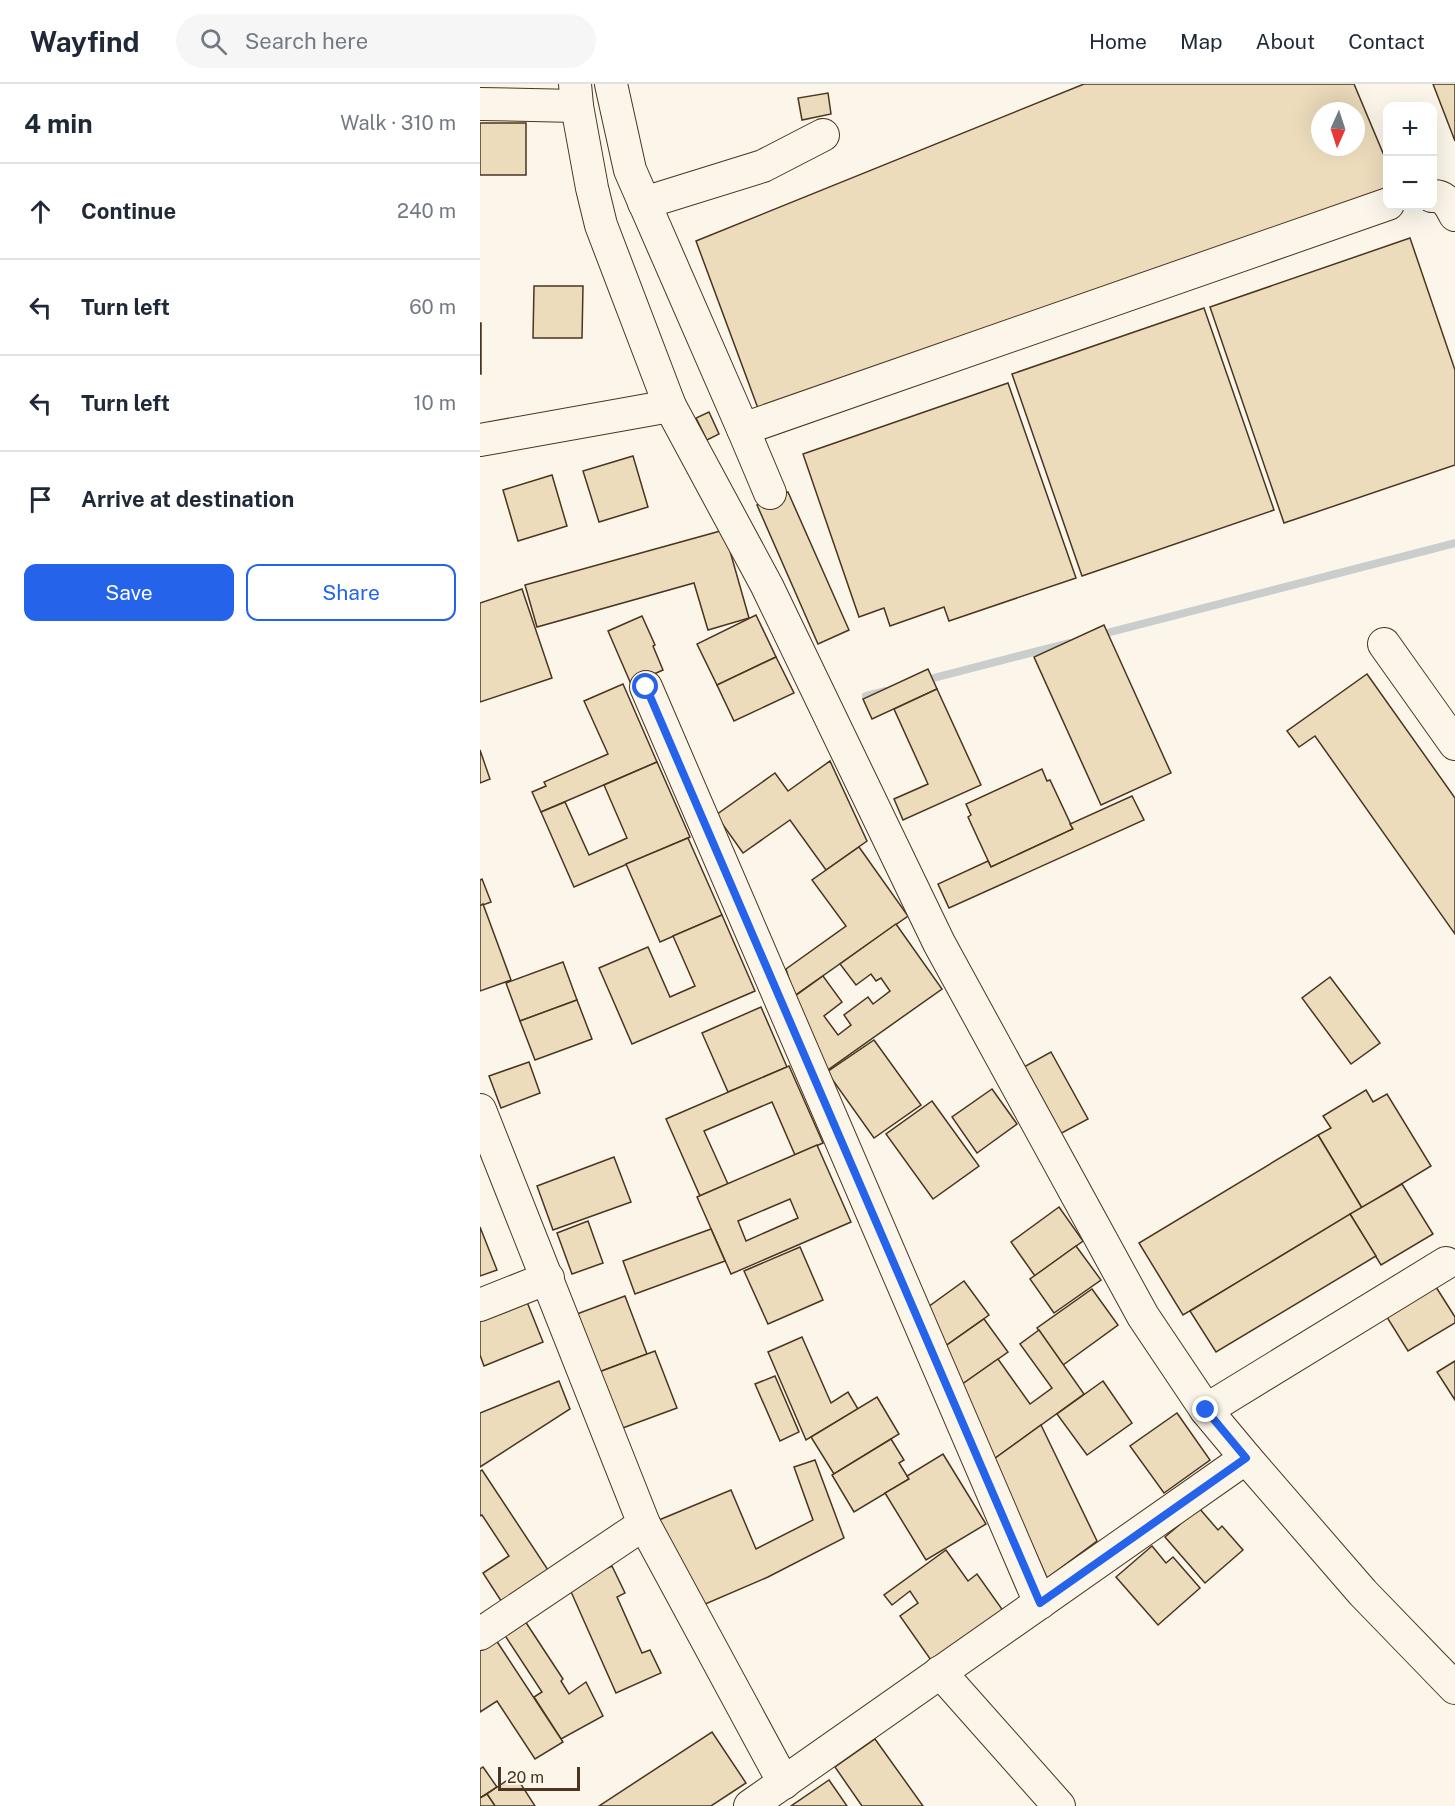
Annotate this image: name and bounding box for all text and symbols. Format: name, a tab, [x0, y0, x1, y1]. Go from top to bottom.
search box	[176, 14, 596, 68]
text: Wayfind	[30, 25, 140, 58]
icon: search	[197, 25, 230, 58]
text: Search here	[245, 28, 368, 54]
text: Home	[1089, 29, 1147, 54]
text: Map	[1180, 29, 1223, 54]
text: About	[1256, 29, 1315, 54]
text: Contact	[1348, 29, 1425, 54]
north arrow	[1311, 102, 1365, 156]
map controls	[1383, 102, 1437, 210]
button: +	[1383, 102, 1437, 156]
text: 4 min	[24, 108, 93, 139]
text: Walk · 310 m	[340, 111, 456, 135]
button: −	[1383, 156, 1437, 210]
icon: ahead	[24, 195, 57, 228]
text: Continue	[81, 198, 176, 224]
text: 240 m	[397, 199, 456, 223]
icon: left	[24, 291, 57, 324]
text: Turn left	[81, 294, 170, 320]
text: 60 m	[409, 295, 456, 319]
icon: left	[24, 387, 57, 420]
text: Turn left	[81, 390, 170, 416]
text: 10 m	[413, 391, 456, 415]
icon: arrive	[24, 483, 57, 516]
text: Arrive at destination	[81, 486, 294, 512]
button: Save	[24, 564, 234, 621]
button: Share	[246, 564, 456, 621]
route start	[632, 673, 658, 699]
route end	[1192, 1396, 1218, 1422]
scale bar	[498, 1764, 580, 1792]
text: 20 m	[507, 1768, 544, 1787]

